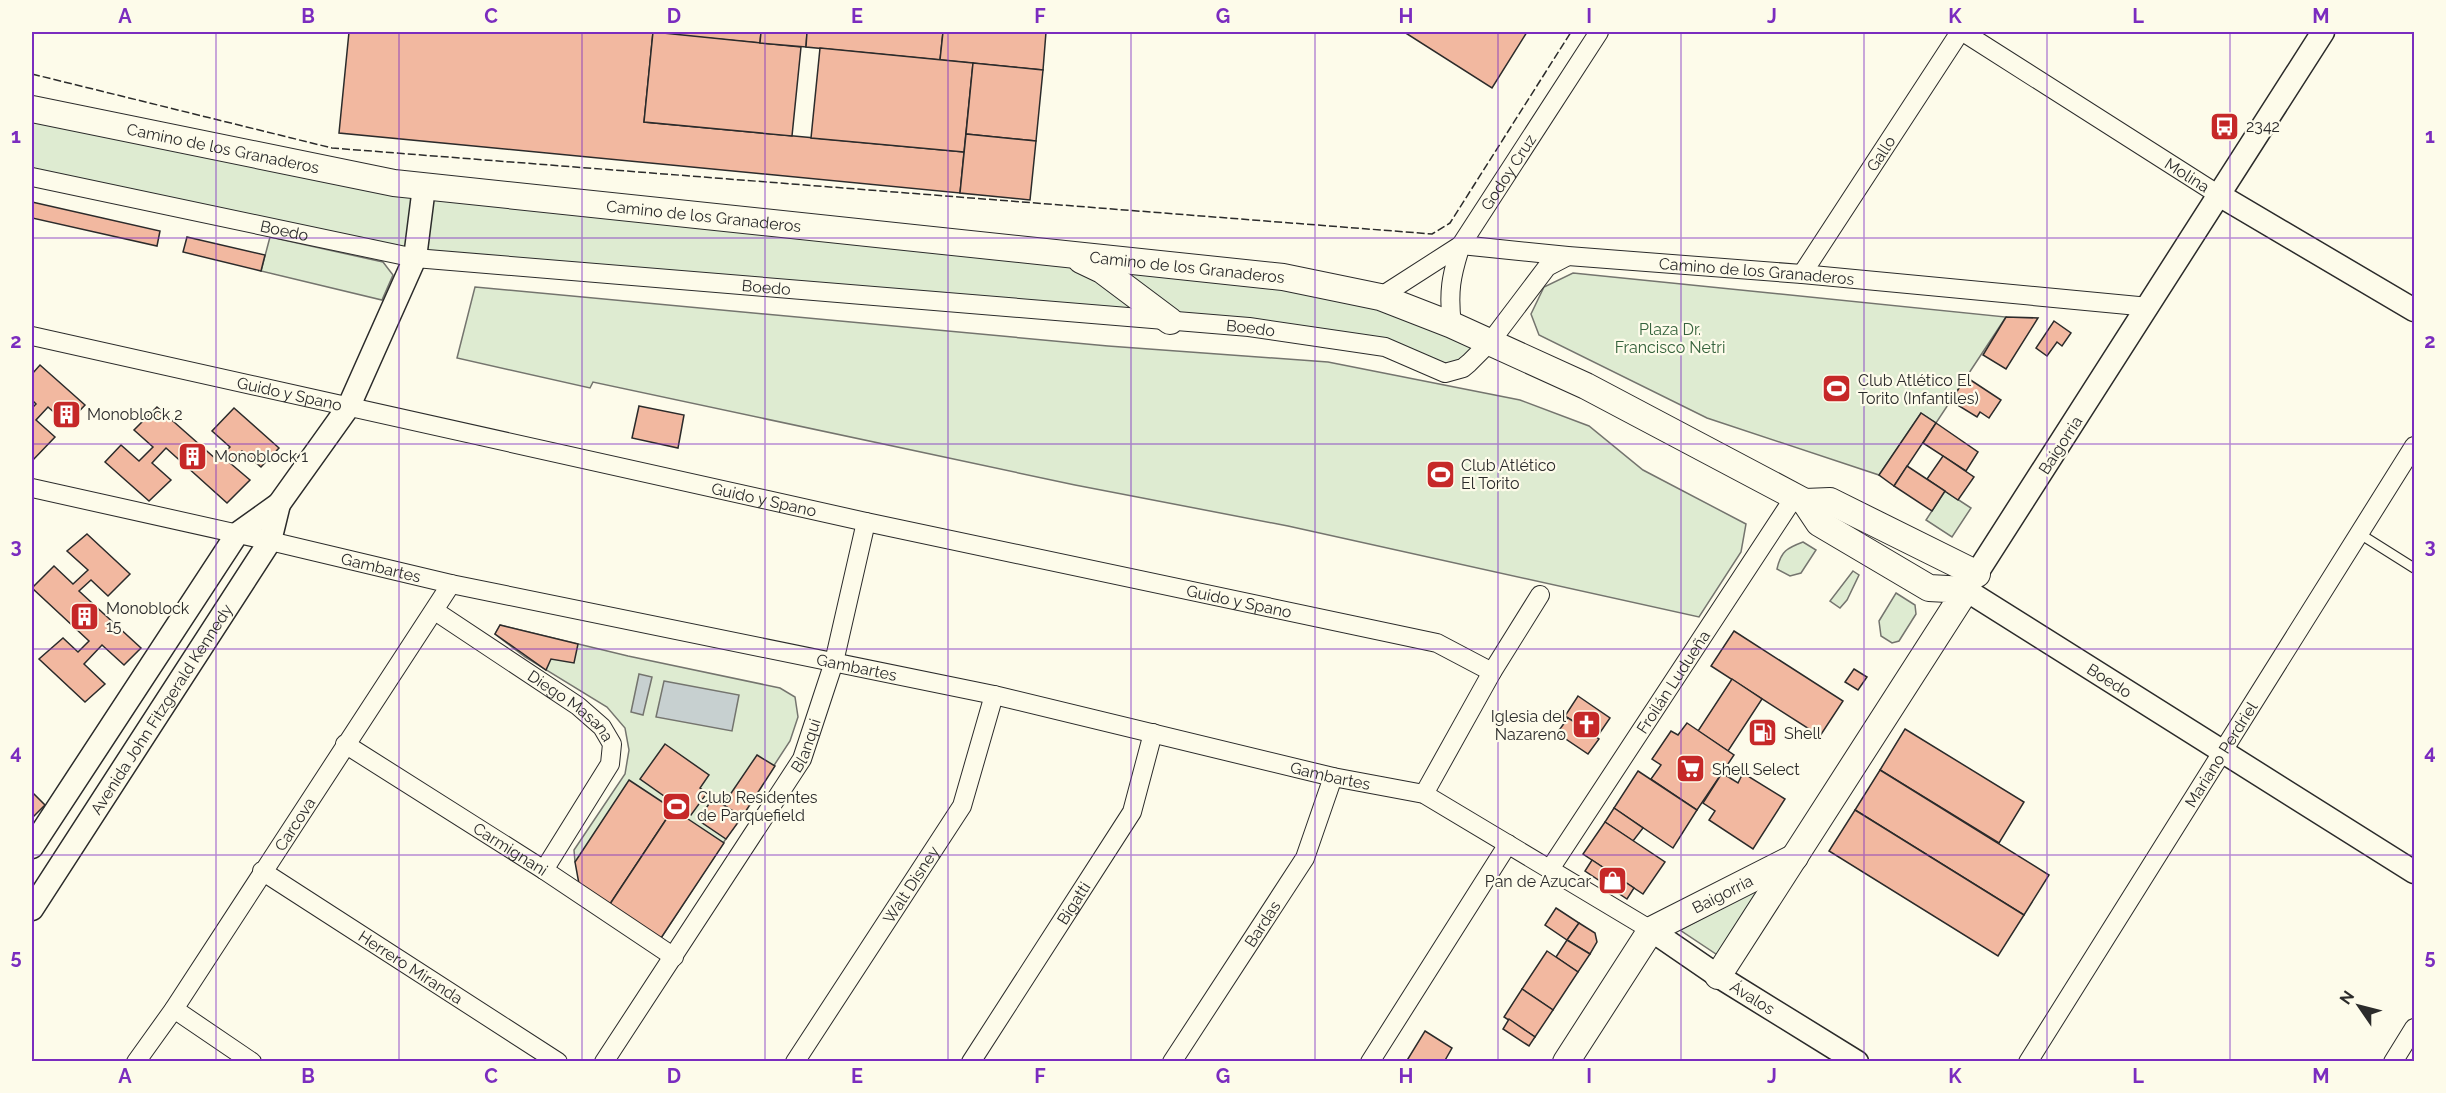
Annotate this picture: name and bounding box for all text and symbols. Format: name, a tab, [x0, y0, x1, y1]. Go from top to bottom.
text: A	[118, 4, 132, 28]
text: B	[301, 4, 315, 28]
text: C	[484, 4, 498, 28]
text: D	[667, 4, 681, 28]
text: E	[851, 4, 863, 28]
text: F	[1034, 4, 1046, 28]
text: G	[1216, 4, 1230, 28]
text: H	[1399, 4, 1413, 28]
text: I	[1586, 4, 1592, 28]
text: J	[1767, 4, 1777, 28]
text: K	[1948, 4, 1962, 28]
text: L	[2132, 4, 2144, 28]
text: M	[2312, 4, 2330, 28]
bus stop icon: 2342	[2209, 110, 2241, 142]
place label: 2342	[2246, 117, 2280, 136]
street label: Camino de los Granaderos	[125, 120, 321, 178]
text: 1	[11, 124, 21, 148]
text: 1	[2425, 124, 2435, 148]
street label: Godoy Cruz	[1477, 131, 1540, 214]
street label: Gallo	[1863, 132, 1900, 175]
street label: Molina	[2161, 154, 2213, 197]
street label: Camino de los Granaderos	[605, 197, 802, 236]
street label: Boedo	[258, 217, 310, 245]
street label: Camino de los Granaderos	[1089, 248, 1286, 287]
street label: Camino de los Granaderos	[1658, 254, 1855, 289]
street label: Boedo	[741, 276, 792, 299]
street label: Boedo	[1225, 316, 1276, 341]
park label: Plaza Dr. Francisco Netri	[1615, 320, 1725, 357]
text: 2	[10, 329, 22, 353]
text: 2	[2424, 329, 2436, 353]
place label: Club Atlético El Torito (Infantiles)	[1858, 371, 1979, 408]
street label: Guido y Spano	[235, 373, 344, 415]
sports icon: Club Atlético El Torito (Infantiles)	[1821, 373, 1853, 405]
building icon: Monoblock 2	[50, 398, 82, 430]
place label: Monoblock 2	[87, 405, 183, 424]
street label: Baigorria	[2035, 413, 2086, 478]
building icon: Monoblock 1	[177, 440, 209, 472]
place label: Monoblock 1	[214, 447, 308, 466]
place label: Club Atlético El Torito	[1461, 456, 1556, 493]
sports icon: Club Atlético El Torito	[1424, 458, 1456, 490]
street label: Guido y Spano	[710, 479, 818, 521]
text: 3	[10, 534, 22, 558]
text: 3	[2424, 534, 2436, 558]
street label: Gambartes	[339, 549, 423, 587]
street label: Guido y Spano	[1185, 581, 1294, 622]
place label: Monoblock 15	[106, 599, 190, 636]
street label: Avenida John Fitzgerald Kennedy	[87, 600, 237, 818]
building icon: Monoblock 15	[69, 601, 101, 633]
street label: Froilán Ludueña	[1633, 627, 1714, 737]
street label: Gambartes	[815, 650, 899, 685]
street label: Boedo	[2083, 660, 2135, 702]
street label: Diego Masana	[524, 666, 617, 745]
street label: Mariano Perdriel	[2181, 698, 2262, 811]
place label: Iglesia del Nazareno	[1491, 707, 1567, 744]
church icon: Iglesia del Nazareno	[1571, 709, 1603, 741]
street label: Blanqui	[787, 716, 825, 776]
fuel station icon: Shell	[1747, 717, 1779, 749]
place label: Shell	[1784, 724, 1822, 743]
text: 4	[10, 740, 22, 764]
text: 4	[2424, 740, 2436, 764]
supermarket icon: Shell Select	[1675, 753, 1707, 785]
street label: Gambartes	[1288, 758, 1372, 794]
place label: Shell Select	[1712, 760, 1800, 779]
place label: Club Residentes de Parquefield	[697, 788, 818, 825]
sports icon: Club Residentes de Parquefield	[660, 790, 692, 822]
street label: Carcova	[271, 794, 319, 855]
street label: Carmignani	[470, 819, 551, 880]
street label: Walt Disney	[879, 842, 944, 927]
shop icon: Pan de Azucar	[1596, 865, 1628, 897]
street label: Baigorria	[1689, 871, 1756, 918]
place label: Pan de Azucar	[1485, 872, 1591, 891]
street label: Bigatti	[1053, 878, 1094, 928]
street label: Bardas	[1241, 897, 1285, 951]
street label: Herrero Miranda	[355, 927, 466, 1008]
text: 5	[10, 945, 22, 969]
text: 5	[2424, 945, 2436, 969]
street label: Ávalos	[1727, 976, 1778, 1019]
north arrow	[2329, 976, 2389, 1036]
text: N	[2336, 987, 2358, 1008]
text: A	[118, 1064, 132, 1088]
text: B	[301, 1064, 315, 1088]
text: C	[484, 1064, 498, 1088]
text: D	[667, 1064, 681, 1088]
text: E	[851, 1064, 863, 1088]
text: F	[1034, 1064, 1046, 1088]
text: G	[1216, 1064, 1230, 1088]
text: H	[1399, 1064, 1413, 1088]
text: I	[1586, 1064, 1592, 1088]
text: J	[1767, 1064, 1777, 1088]
text: K	[1948, 1064, 1962, 1088]
text: L	[2132, 1064, 2144, 1088]
text: M	[2312, 1064, 2330, 1088]

